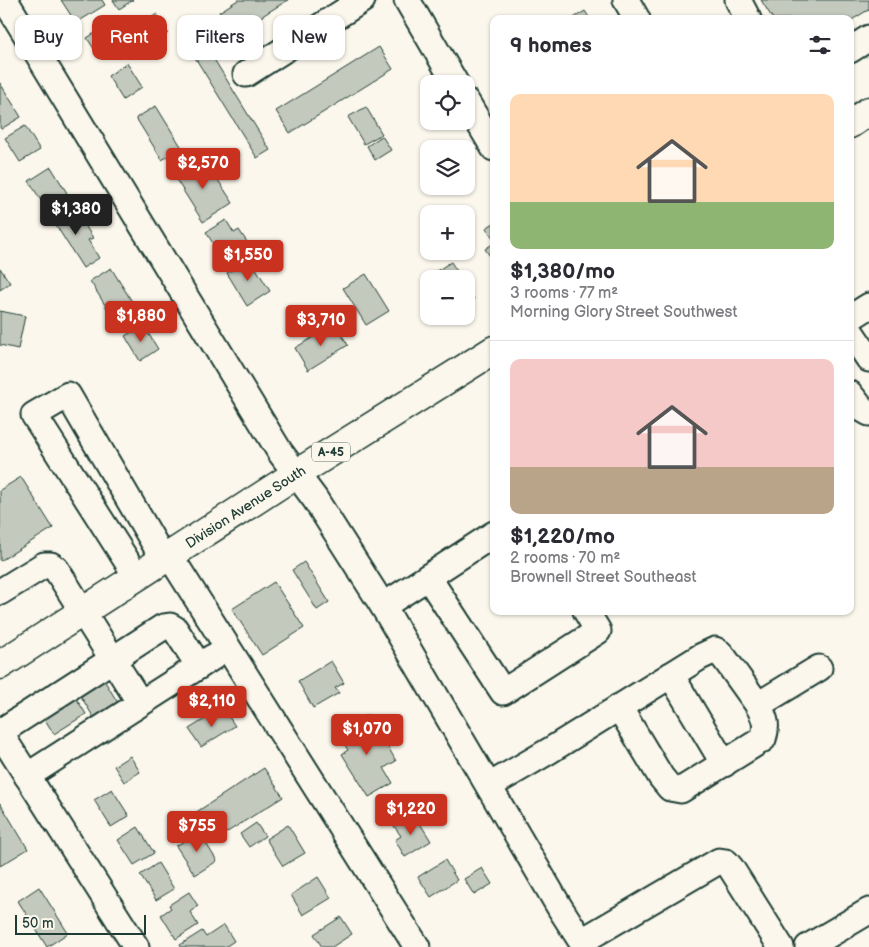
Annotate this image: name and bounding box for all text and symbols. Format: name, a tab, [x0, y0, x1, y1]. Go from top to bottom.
chip: Buy	[15, 15, 82, 60]
chip: Rent	[92, 15, 167, 60]
chip: Filters	[177, 15, 263, 60]
chip: New	[273, 15, 345, 60]
icon: filters	[806, 31, 834, 59]
text: 9 homes	[510, 33, 592, 58]
map controls	[420, 75, 475, 325]
button: locate	[420, 75, 475, 130]
icon: home	[627, 126, 717, 216]
button: layers	[420, 140, 475, 195]
pin: $2,570	[162, 148, 244, 190]
text: $2,570	[177, 154, 229, 173]
pin: $1,380	[35, 194, 117, 236]
text: $1,380	[51, 200, 101, 219]
button: +	[420, 205, 475, 260]
pin: $1,550	[207, 240, 289, 282]
text: $1,550	[223, 246, 273, 265]
text: $1,380/mo	[510, 259, 615, 284]
button: −	[420, 270, 475, 325]
text: 3 rooms · 77 m²	[510, 284, 618, 303]
pin: $1,880	[100, 300, 182, 343]
text: Morning Glory Street Southwest	[510, 303, 737, 322]
pin: $3,710	[280, 304, 362, 347]
text: $1,880	[116, 307, 166, 326]
text: $3,710	[297, 311, 345, 330]
icon: home	[627, 392, 717, 482]
road number: A-45	[312, 442, 350, 462]
street label: Division Avenue South	[182, 462, 309, 552]
text: $1,220/mo	[510, 524, 615, 549]
text: 2 rooms · 70 m²	[510, 549, 620, 568]
text: Brownell Street Southeast	[510, 568, 696, 587]
pin: $2,110	[171, 686, 253, 728]
text: $2,110	[188, 692, 236, 711]
pin: $1,070	[326, 714, 408, 756]
text: $1,070	[342, 720, 392, 739]
pin: $1,220	[370, 794, 452, 836]
text: $1,220	[386, 800, 436, 819]
pin: $755	[167, 810, 227, 853]
text: $755	[178, 817, 216, 836]
scale bar	[15, 912, 146, 935]
text: 50 m	[22, 915, 54, 932]

